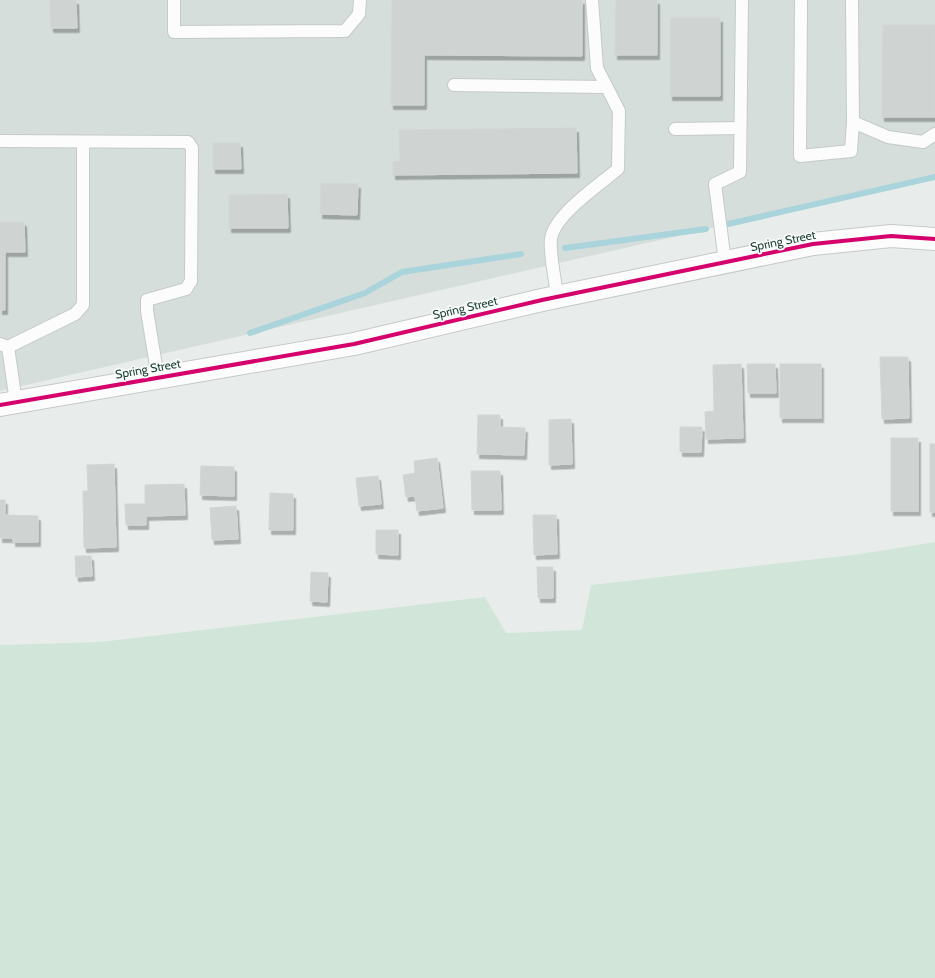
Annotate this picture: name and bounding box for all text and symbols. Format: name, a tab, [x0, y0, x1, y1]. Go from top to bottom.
street label: Spring Street	[749, 227, 817, 254]
street label: Spring Street	[431, 293, 499, 322]
street label: Spring Street	[114, 355, 182, 382]

